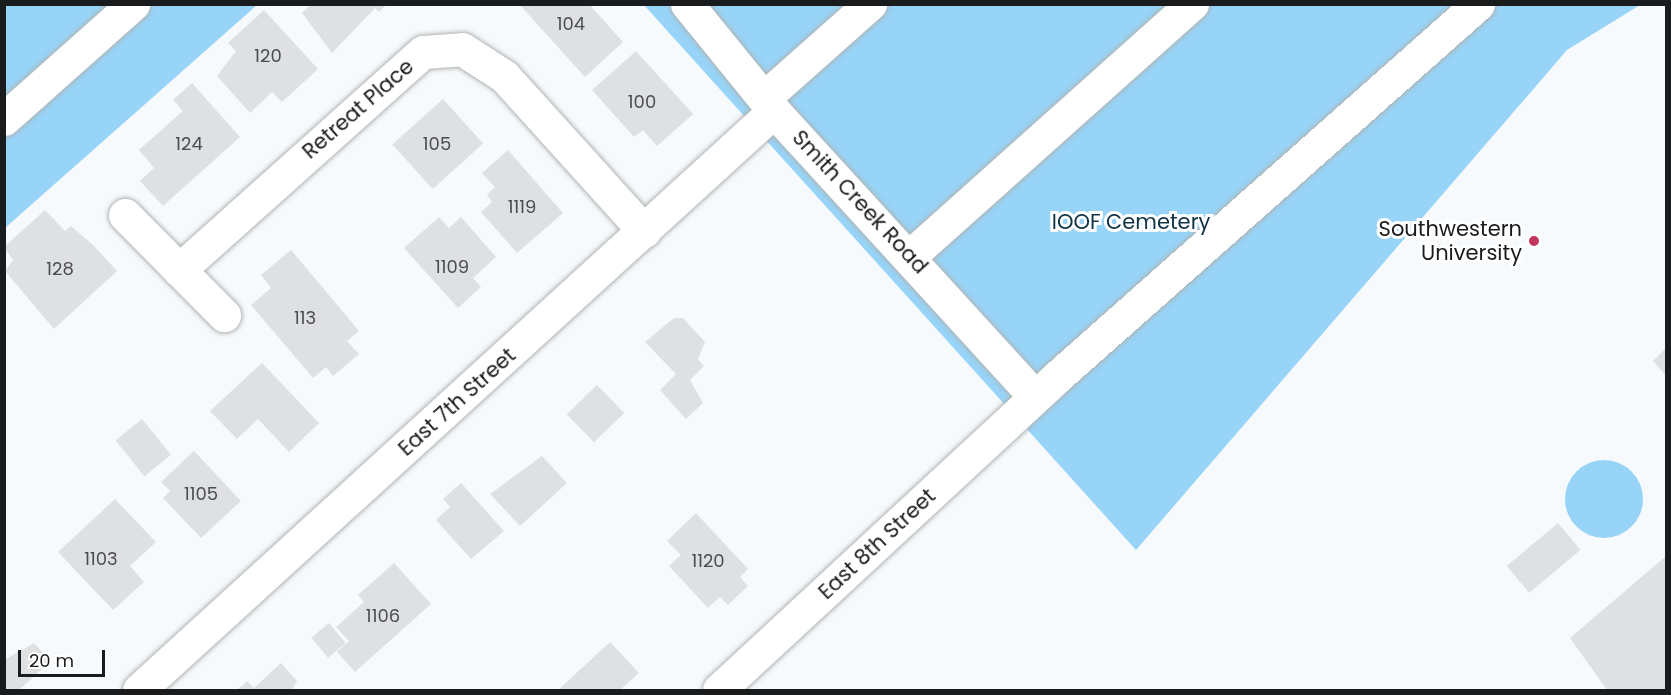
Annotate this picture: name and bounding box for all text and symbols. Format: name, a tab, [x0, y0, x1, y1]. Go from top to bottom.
house number: 104	[557, 13, 585, 35]
house number: 120	[254, 45, 282, 67]
street label: Retreat Place	[297, 54, 419, 164]
house number: 100	[628, 91, 656, 113]
street label: Smith Creek Road	[787, 125, 933, 279]
house number: 124	[175, 133, 203, 155]
house number: 105	[423, 133, 451, 155]
house number: 1119	[508, 196, 536, 218]
park label: IOOF Cemetery	[1052, 209, 1210, 235]
place label: Southwestern University	[1379, 216, 1522, 266]
marker: Southwestern University	[1527, 234, 1541, 248]
house number: 1109	[435, 256, 469, 278]
house number: 128	[46, 258, 74, 280]
house number: 113	[294, 307, 316, 329]
street label: East 7th Street	[393, 343, 521, 461]
house number: 1105	[184, 483, 218, 505]
street label: East 8th Street	[813, 483, 941, 605]
house number: 1103	[84, 548, 118, 570]
house number: 1120	[691, 550, 725, 572]
house number: 1106	[366, 605, 400, 627]
scale bar	[21, 638, 108, 676]
text: 20 m	[29, 648, 74, 673]

